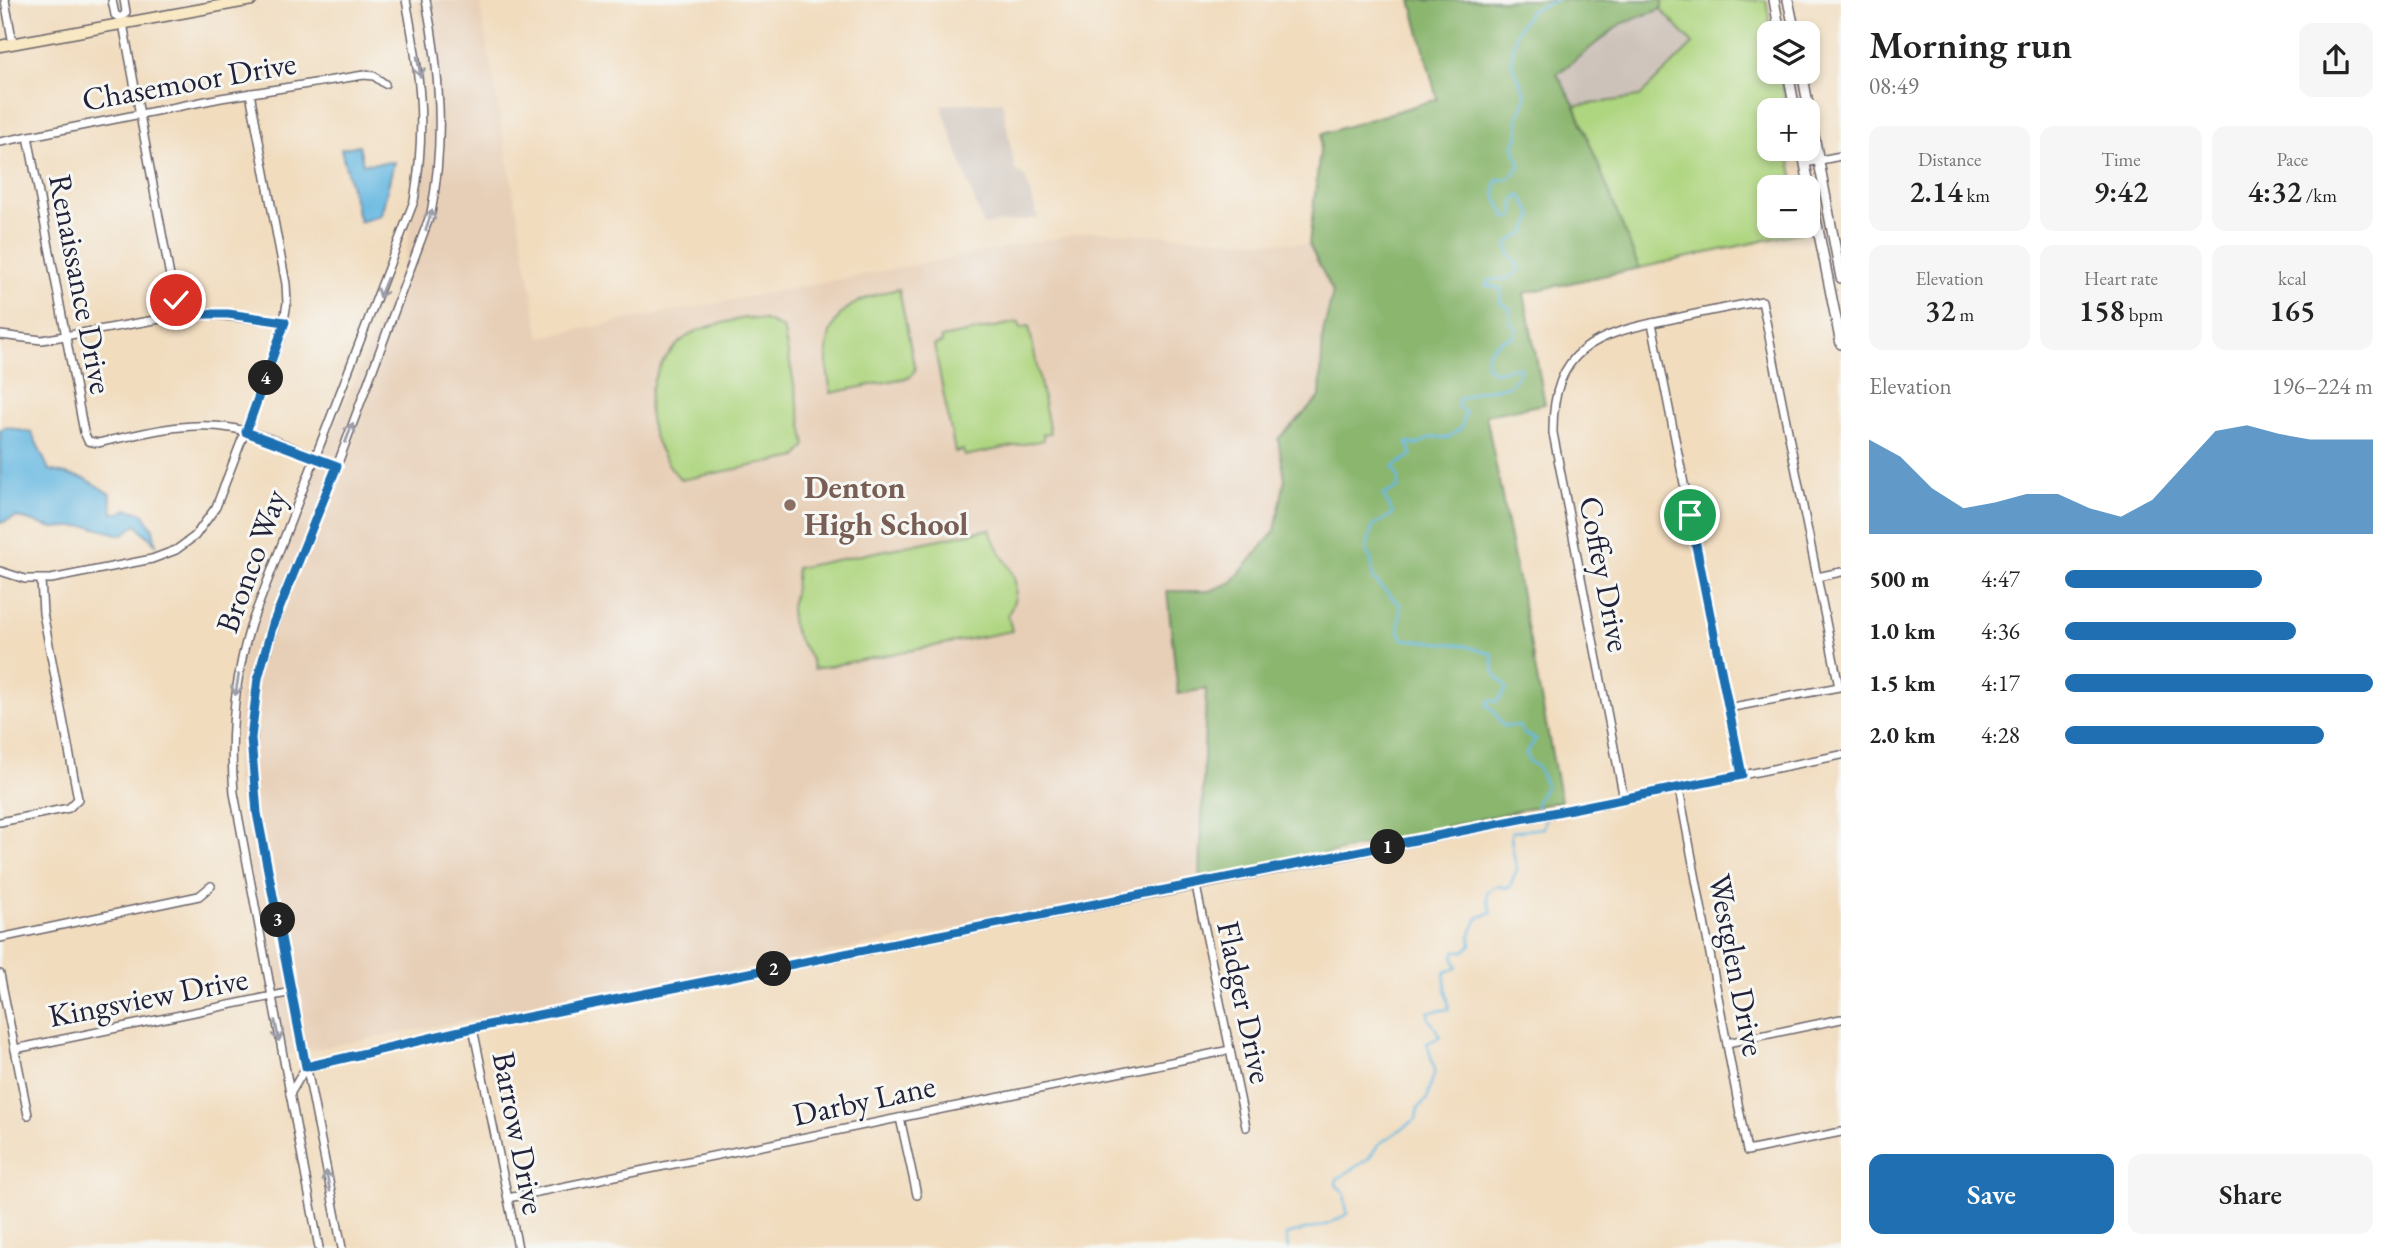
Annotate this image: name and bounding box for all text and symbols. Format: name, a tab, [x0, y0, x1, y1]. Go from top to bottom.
text: Morning run	[1869, 20, 2072, 69]
map controls	[1757, 21, 1820, 238]
button: layers	[1757, 21, 1820, 84]
button: share	[2299, 23, 2373, 97]
street label: Chasemoor Drive	[79, 41, 299, 121]
one-way arrow	[413, 55, 426, 78]
text: 08:49	[1869, 71, 1919, 101]
button: +	[1757, 98, 1820, 161]
text: Distance	[1918, 147, 1981, 172]
text: Time	[2101, 147, 2141, 172]
text: Pace	[2276, 147, 2308, 172]
street label: Renaissance Drive	[39, 171, 123, 397]
text: 2.14	[1909, 172, 1963, 211]
text: 9:42	[2094, 172, 2148, 211]
text: 4:32	[2248, 172, 2302, 211]
button: −	[1757, 175, 1820, 238]
text: km	[1963, 183, 1990, 208]
text: /km	[2302, 183, 2337, 208]
one-way arrow	[423, 209, 436, 231]
text: Elevation	[1915, 266, 1984, 291]
text: Heart rate	[2084, 266, 2158, 291]
text: kcal	[2278, 266, 2307, 291]
pin	[146, 270, 206, 330]
one-way arrow	[375, 277, 388, 299]
icon: check	[157, 281, 195, 319]
text: 32	[1925, 291, 1956, 330]
text: 158	[2079, 291, 2125, 330]
text: 165	[2269, 291, 2315, 330]
text: m	[1956, 302, 1974, 327]
text: bpm	[2125, 302, 2163, 327]
pin: 4	[248, 360, 284, 396]
text: 4	[260, 365, 271, 390]
text: Elevation	[1869, 371, 1952, 401]
text: 196–224 m	[2272, 371, 2373, 401]
one-way arrow	[344, 422, 356, 444]
place label: Denton High School	[804, 466, 968, 545]
street label: Bronco Way	[206, 483, 297, 638]
pin	[1660, 485, 1720, 545]
street label: Coffey Drive	[1569, 493, 1641, 655]
icon: arrive	[1671, 496, 1709, 534]
marker: Denton High School	[782, 497, 798, 513]
text: 500 m	[1869, 564, 1930, 594]
text: 4:47	[1981, 564, 2020, 594]
text: 1.0 km	[1869, 616, 1936, 646]
text: 4:36	[1981, 616, 2020, 646]
text: 1.5 km	[1869, 668, 1936, 698]
text: 4:17	[1981, 668, 2020, 698]
one-way arrow	[230, 673, 243, 696]
text: 2.0 km	[1869, 720, 1936, 750]
text: 4:28	[1981, 720, 2020, 750]
pin: 1	[1370, 830, 1406, 864]
text: 1	[1382, 834, 1393, 859]
street label: Westglen Drive	[1699, 870, 1775, 1060]
pin: 3	[260, 902, 296, 937]
text: 3	[272, 907, 283, 932]
street label: Fladger Drive	[1207, 917, 1283, 1087]
pin: 2	[756, 951, 792, 986]
text: 2	[768, 956, 779, 981]
street label: Kingsview Drive	[45, 957, 251, 1037]
one-way arrow	[271, 1019, 285, 1042]
street label: Barrow Drive	[483, 1048, 555, 1218]
street label: Darby Lane	[789, 1064, 939, 1136]
button: Save	[1869, 1154, 2114, 1234]
button: Share	[2128, 1154, 2373, 1234]
one-way arrow	[321, 1170, 335, 1193]

